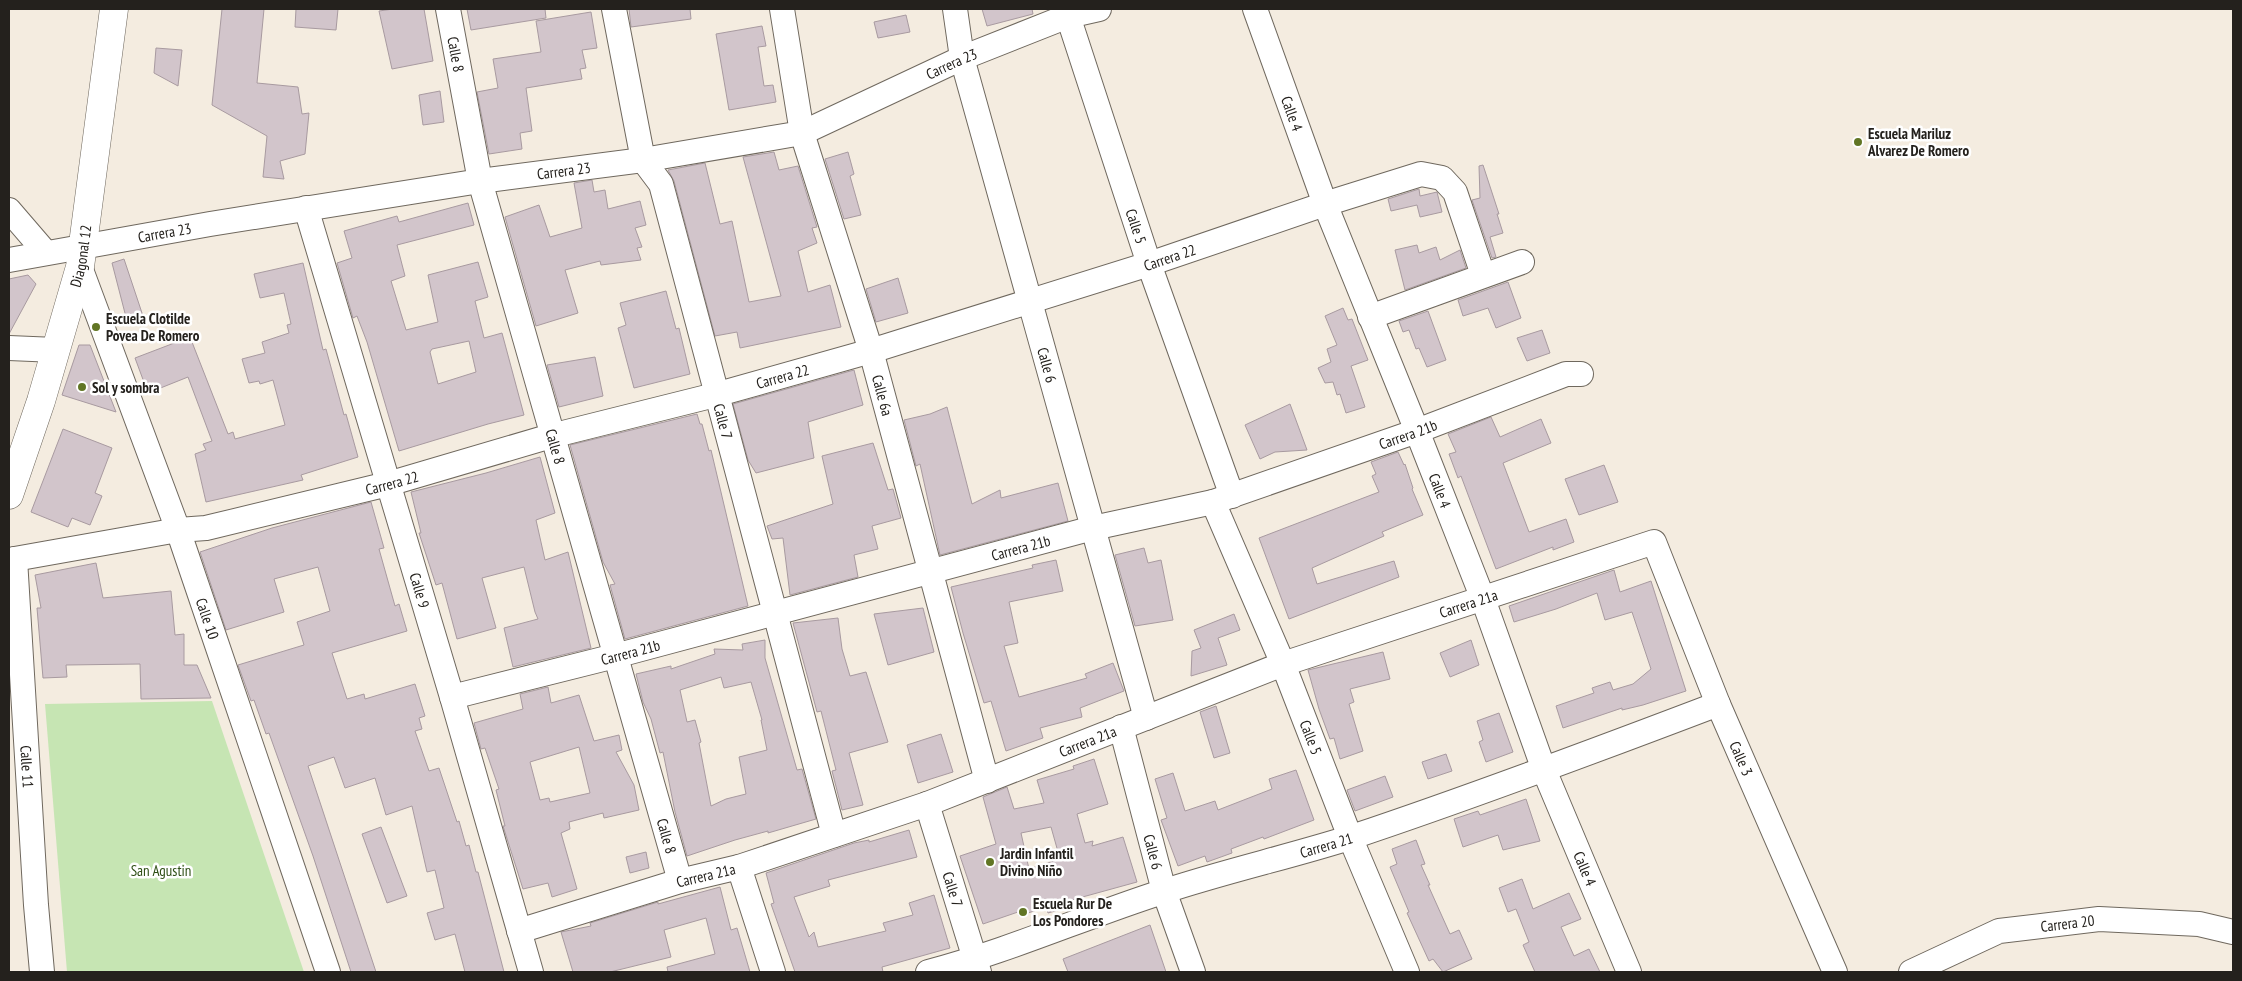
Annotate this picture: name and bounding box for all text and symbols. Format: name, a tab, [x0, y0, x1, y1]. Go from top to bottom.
street label: Calle 8	[444, 35, 469, 74]
street label: Carrera 23	[923, 44, 980, 83]
street label: Calle 4	[1278, 93, 1308, 134]
place label: Escuela Mariluz Alvarez De Romero	[1867, 124, 1969, 160]
marker: Escuela Mariluz Alvarez De Romero	[1852, 136, 1864, 148]
street label: Carrera 23	[536, 157, 592, 183]
street label: Calle 5	[1122, 206, 1151, 246]
street label: Carrera 23	[136, 218, 193, 246]
street label: Diagonal 12	[65, 223, 95, 289]
street label: Carrera 22	[1141, 239, 1198, 275]
place label: Escuela Clotilde Povea De Romero	[106, 309, 200, 345]
marker: Escuela Clotilde Povea De Romero	[90, 321, 102, 333]
street label: Calle 6	[1034, 345, 1062, 385]
street label: Carrera 22	[754, 360, 811, 392]
street label: Calle 6a	[868, 372, 898, 418]
place label: Sol y sombra	[92, 378, 159, 397]
marker: Sol y sombra	[76, 381, 88, 393]
street label: Calle 7	[710, 401, 737, 441]
street label: Carrera 21b	[1376, 415, 1440, 453]
street label: Calle 8	[542, 427, 570, 466]
street label: Carrera 22	[363, 466, 420, 499]
street label: Calle 4	[1425, 470, 1456, 511]
street label: Carrera 21b	[989, 530, 1052, 564]
street label: Calle 9	[406, 570, 434, 610]
street label: Carrera 21a	[1437, 585, 1500, 621]
street label: Calle 10	[192, 595, 224, 642]
street label: Carrera 21b	[599, 635, 662, 669]
street label: Calle 5	[1296, 717, 1327, 757]
street label: Carrera 21a	[1056, 721, 1119, 761]
street label: Calle 3	[1726, 738, 1758, 779]
street label: Calle 11	[17, 745, 38, 788]
street label: Calle 8	[653, 816, 681, 856]
street label: Carrera 21	[1297, 828, 1355, 862]
street label: Calle 6	[1140, 832, 1168, 872]
place label: Jardin Infantil Divino Niño	[999, 844, 1074, 880]
street label: Calle 4	[1570, 848, 1601, 889]
marker: Jardin Infantil Divino Niño	[984, 856, 996, 868]
street label: Carrera 21a	[674, 859, 737, 891]
park label: San Agustin	[131, 861, 191, 880]
street label: Calle 7	[939, 869, 968, 909]
place label: Escuela Rur De Los Pondores	[1033, 894, 1112, 930]
marker: Escuela Rur De Los Pondores	[1017, 906, 1029, 918]
street label: Carrera 20	[2039, 910, 2096, 935]

